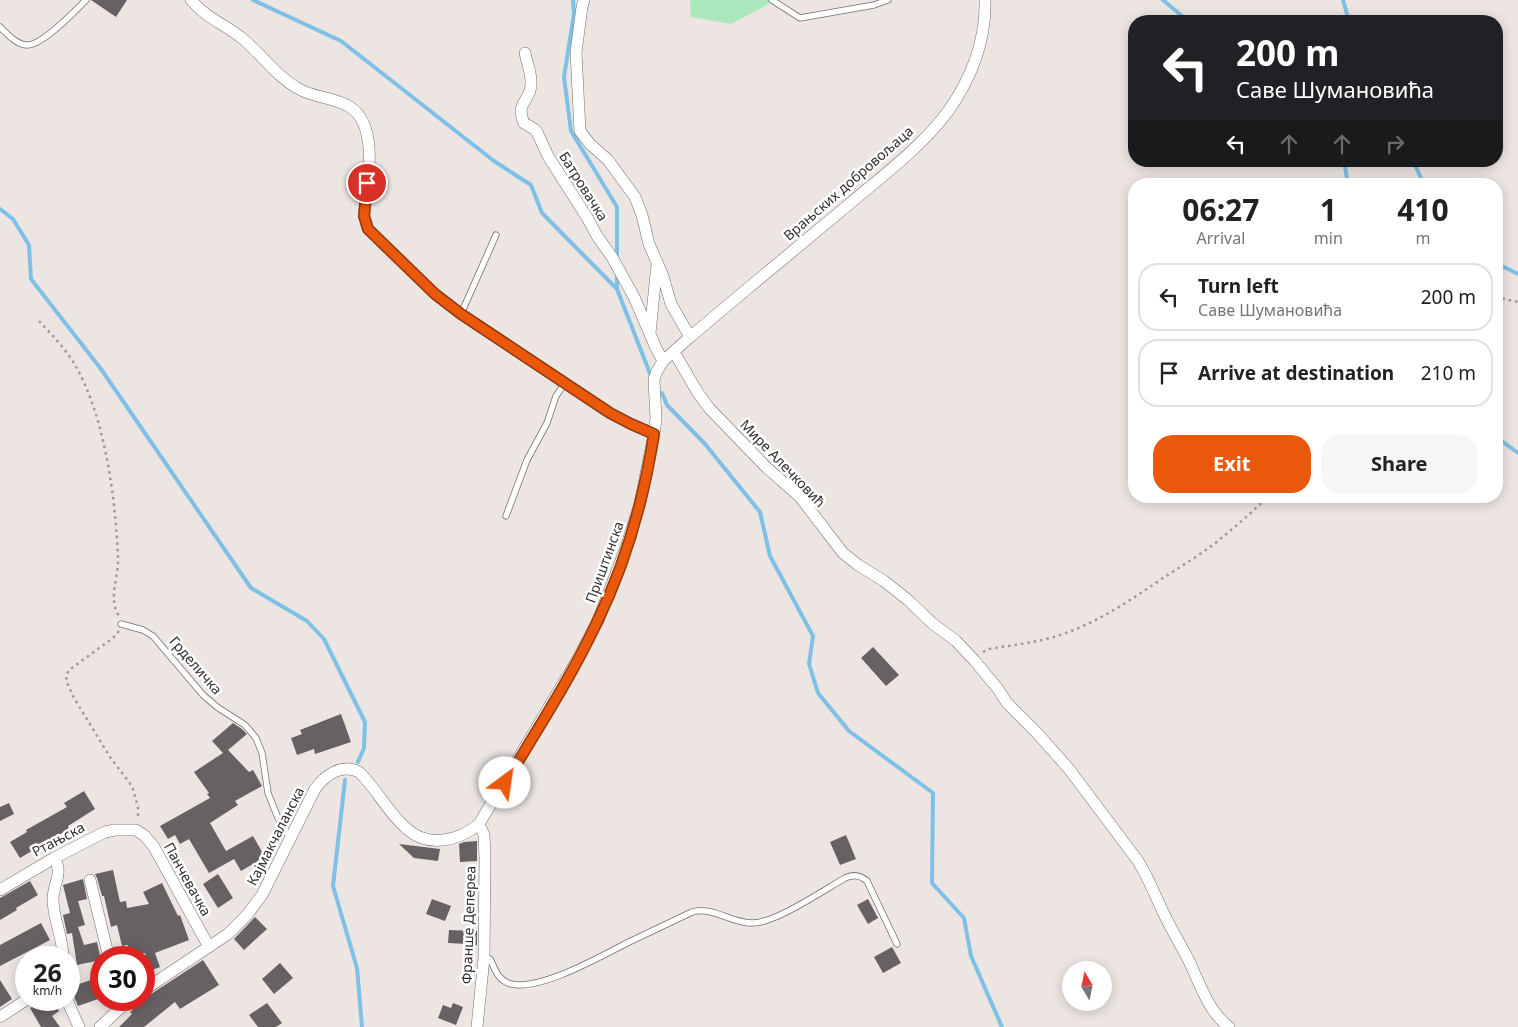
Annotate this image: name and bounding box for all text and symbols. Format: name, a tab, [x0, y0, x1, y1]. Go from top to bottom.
text: 200 m	[1236, 29, 1339, 76]
icon: left	[1153, 35, 1218, 100]
text: Саве Шумановића	[1236, 74, 1434, 104]
street label: Врањских добровољаца	[779, 121, 917, 245]
icon: left	[1222, 130, 1250, 158]
icon: ahead	[1275, 130, 1303, 158]
icon: ahead	[1328, 130, 1356, 158]
icon: right	[1381, 130, 1409, 158]
street label: Батровачка	[555, 148, 613, 224]
pin	[346, 162, 388, 204]
icon: arrive	[353, 169, 381, 197]
text: 06:27	[1182, 189, 1259, 230]
text: 1	[1320, 189, 1337, 230]
text: 410	[1397, 189, 1449, 230]
text: Arrival	[1196, 227, 1245, 249]
text: min	[1314, 227, 1343, 249]
text: m	[1415, 227, 1430, 249]
text: Turn left	[1198, 273, 1279, 299]
icon: left	[1155, 283, 1183, 311]
text: 200 m	[1421, 284, 1476, 310]
text: Саве Шумановића	[1198, 299, 1342, 321]
icon: arrive	[1155, 359, 1183, 387]
text: Arrive at destination	[1198, 360, 1394, 386]
text: 210 m	[1421, 360, 1476, 386]
street label: Мире Алечковић	[736, 415, 830, 511]
button: Exit	[1153, 435, 1311, 493]
button: Share	[1321, 435, 1478, 493]
street label: Приштинска	[580, 519, 628, 605]
street label: Грделичка	[165, 632, 227, 698]
position arrow	[478, 756, 530, 808]
street label: Кајмакчаланска	[242, 783, 308, 889]
street label: Ртањска	[28, 817, 88, 861]
street label: Панчевачка	[160, 839, 216, 919]
street label: Франше Депереа	[456, 866, 480, 984]
speed limit sign: 30	[90, 946, 155, 1011]
text: 26	[33, 955, 62, 989]
north arrow	[1062, 961, 1112, 1011]
map controls	[1062, 961, 1112, 1011]
text: km/h	[33, 982, 62, 999]

